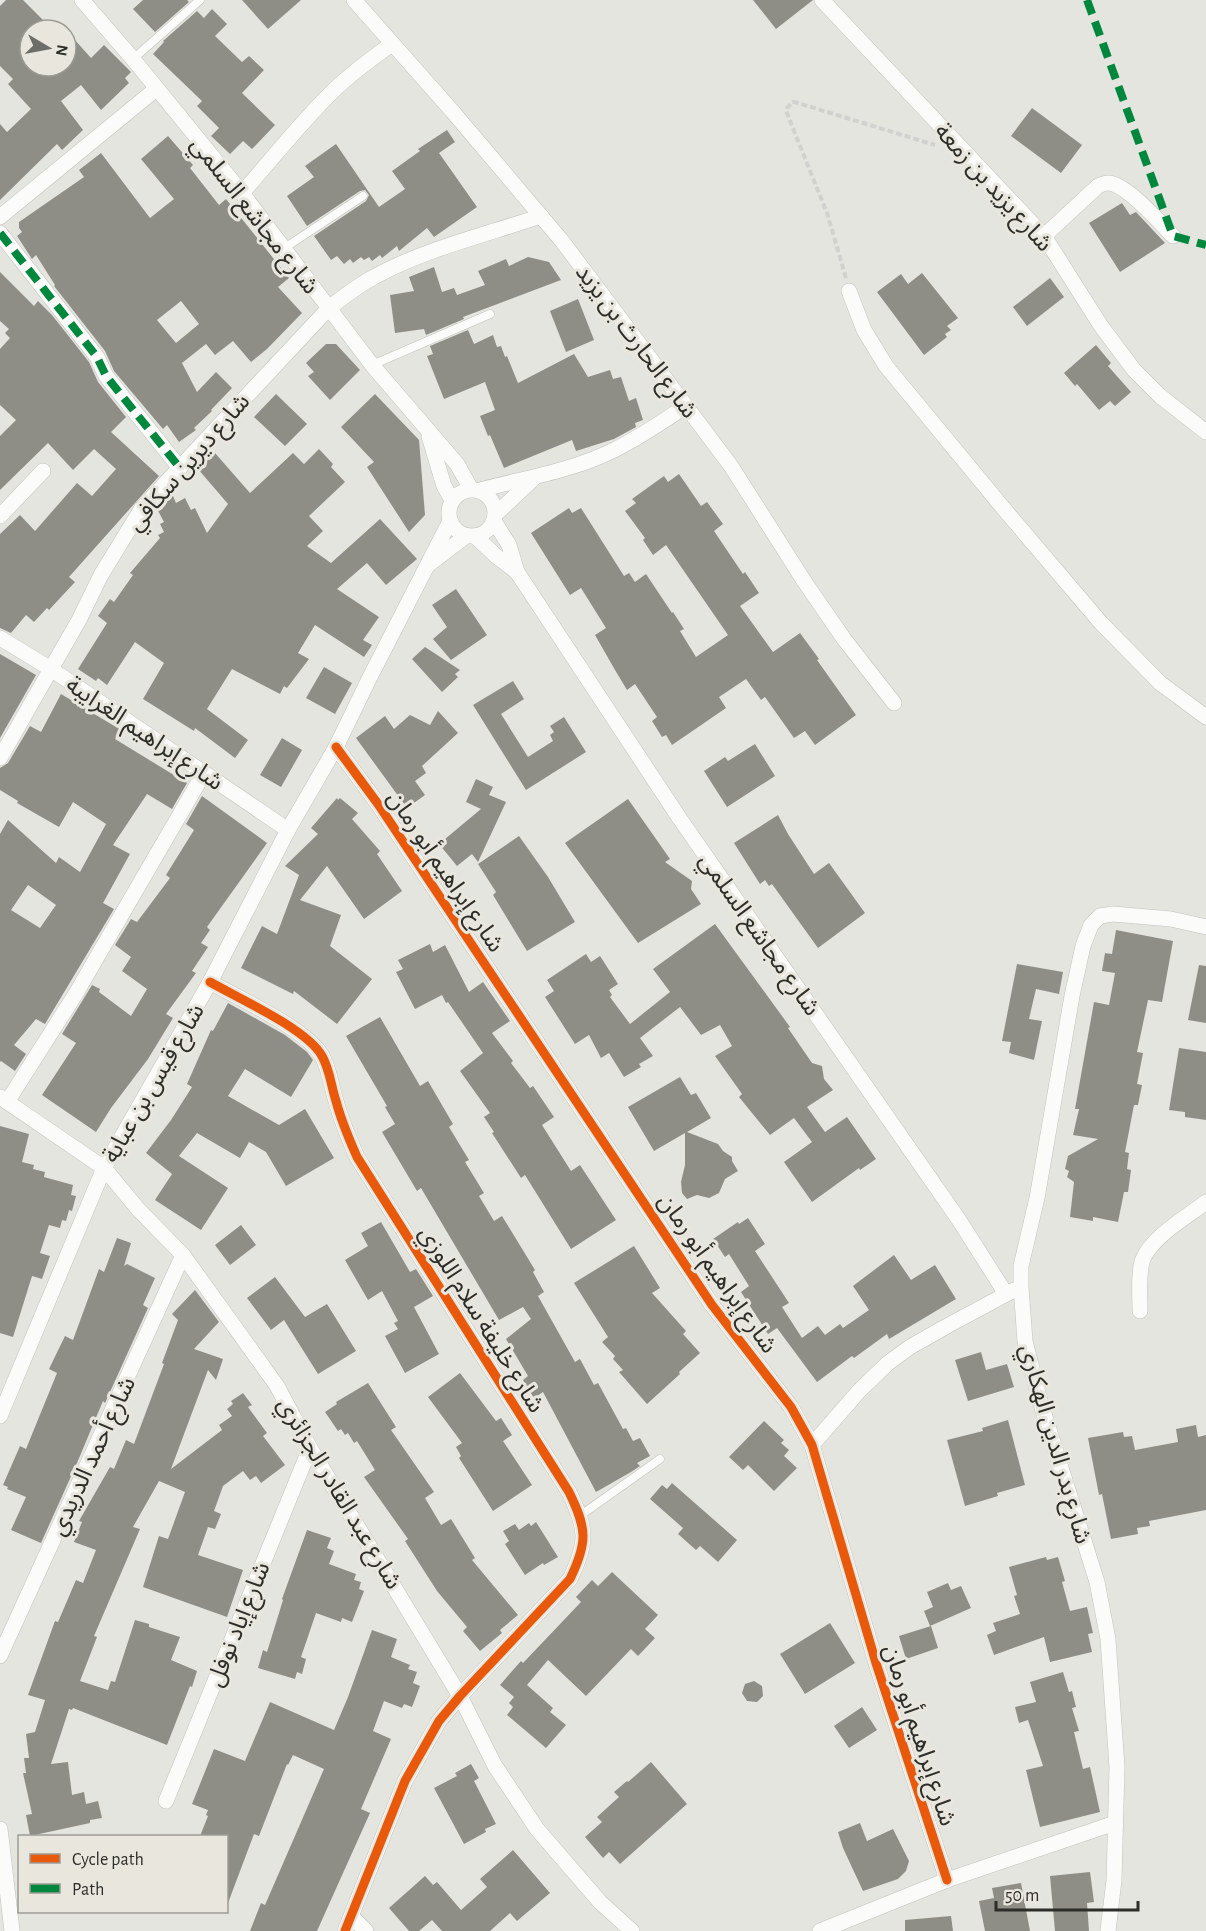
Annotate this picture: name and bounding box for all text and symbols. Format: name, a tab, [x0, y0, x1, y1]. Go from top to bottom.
north arrow	[18, 18, 78, 78]
text: N	[53, 44, 71, 57]
street label: شارع يزيد بن زمعة	[927, 119, 1057, 259]
street label: شارع مجاشع السلمي	[181, 132, 323, 302]
street label: شارع الحارث بن يزيد	[568, 260, 702, 425]
street label: شارع ديرين سكافي	[123, 389, 259, 540]
street label: شارع إبراهيم الغرايبة	[59, 672, 227, 798]
street label: شارع إبراهيم أبو رمان	[379, 784, 512, 959]
street label: شارع مجاشع السلمي	[690, 849, 824, 1023]
street label: شارع قيس بن عباية	[99, 1000, 212, 1169]
street label: شارع إبراهيم أبو رمان	[650, 1186, 785, 1360]
street label: شارع خليفة سلام اللوزي	[409, 1222, 548, 1420]
street label: شارع بدر الدين الهكاري	[1010, 1342, 1095, 1548]
street label: شارع أحمد الدريدي	[41, 1371, 145, 1542]
street label: شارع عبد القادر الجزائري	[268, 1394, 406, 1596]
street label: شارع إياد نوفل	[203, 1559, 278, 1692]
street label: شارع إبراهيم أبو رمان	[875, 1640, 964, 1830]
legend	[18, 1835, 228, 1913]
text: Cycle path	[72, 1851, 144, 1869]
scale bar	[996, 1874, 1138, 1912]
text: Path	[72, 1881, 104, 1899]
text: 50 m	[1005, 1887, 1039, 1905]

